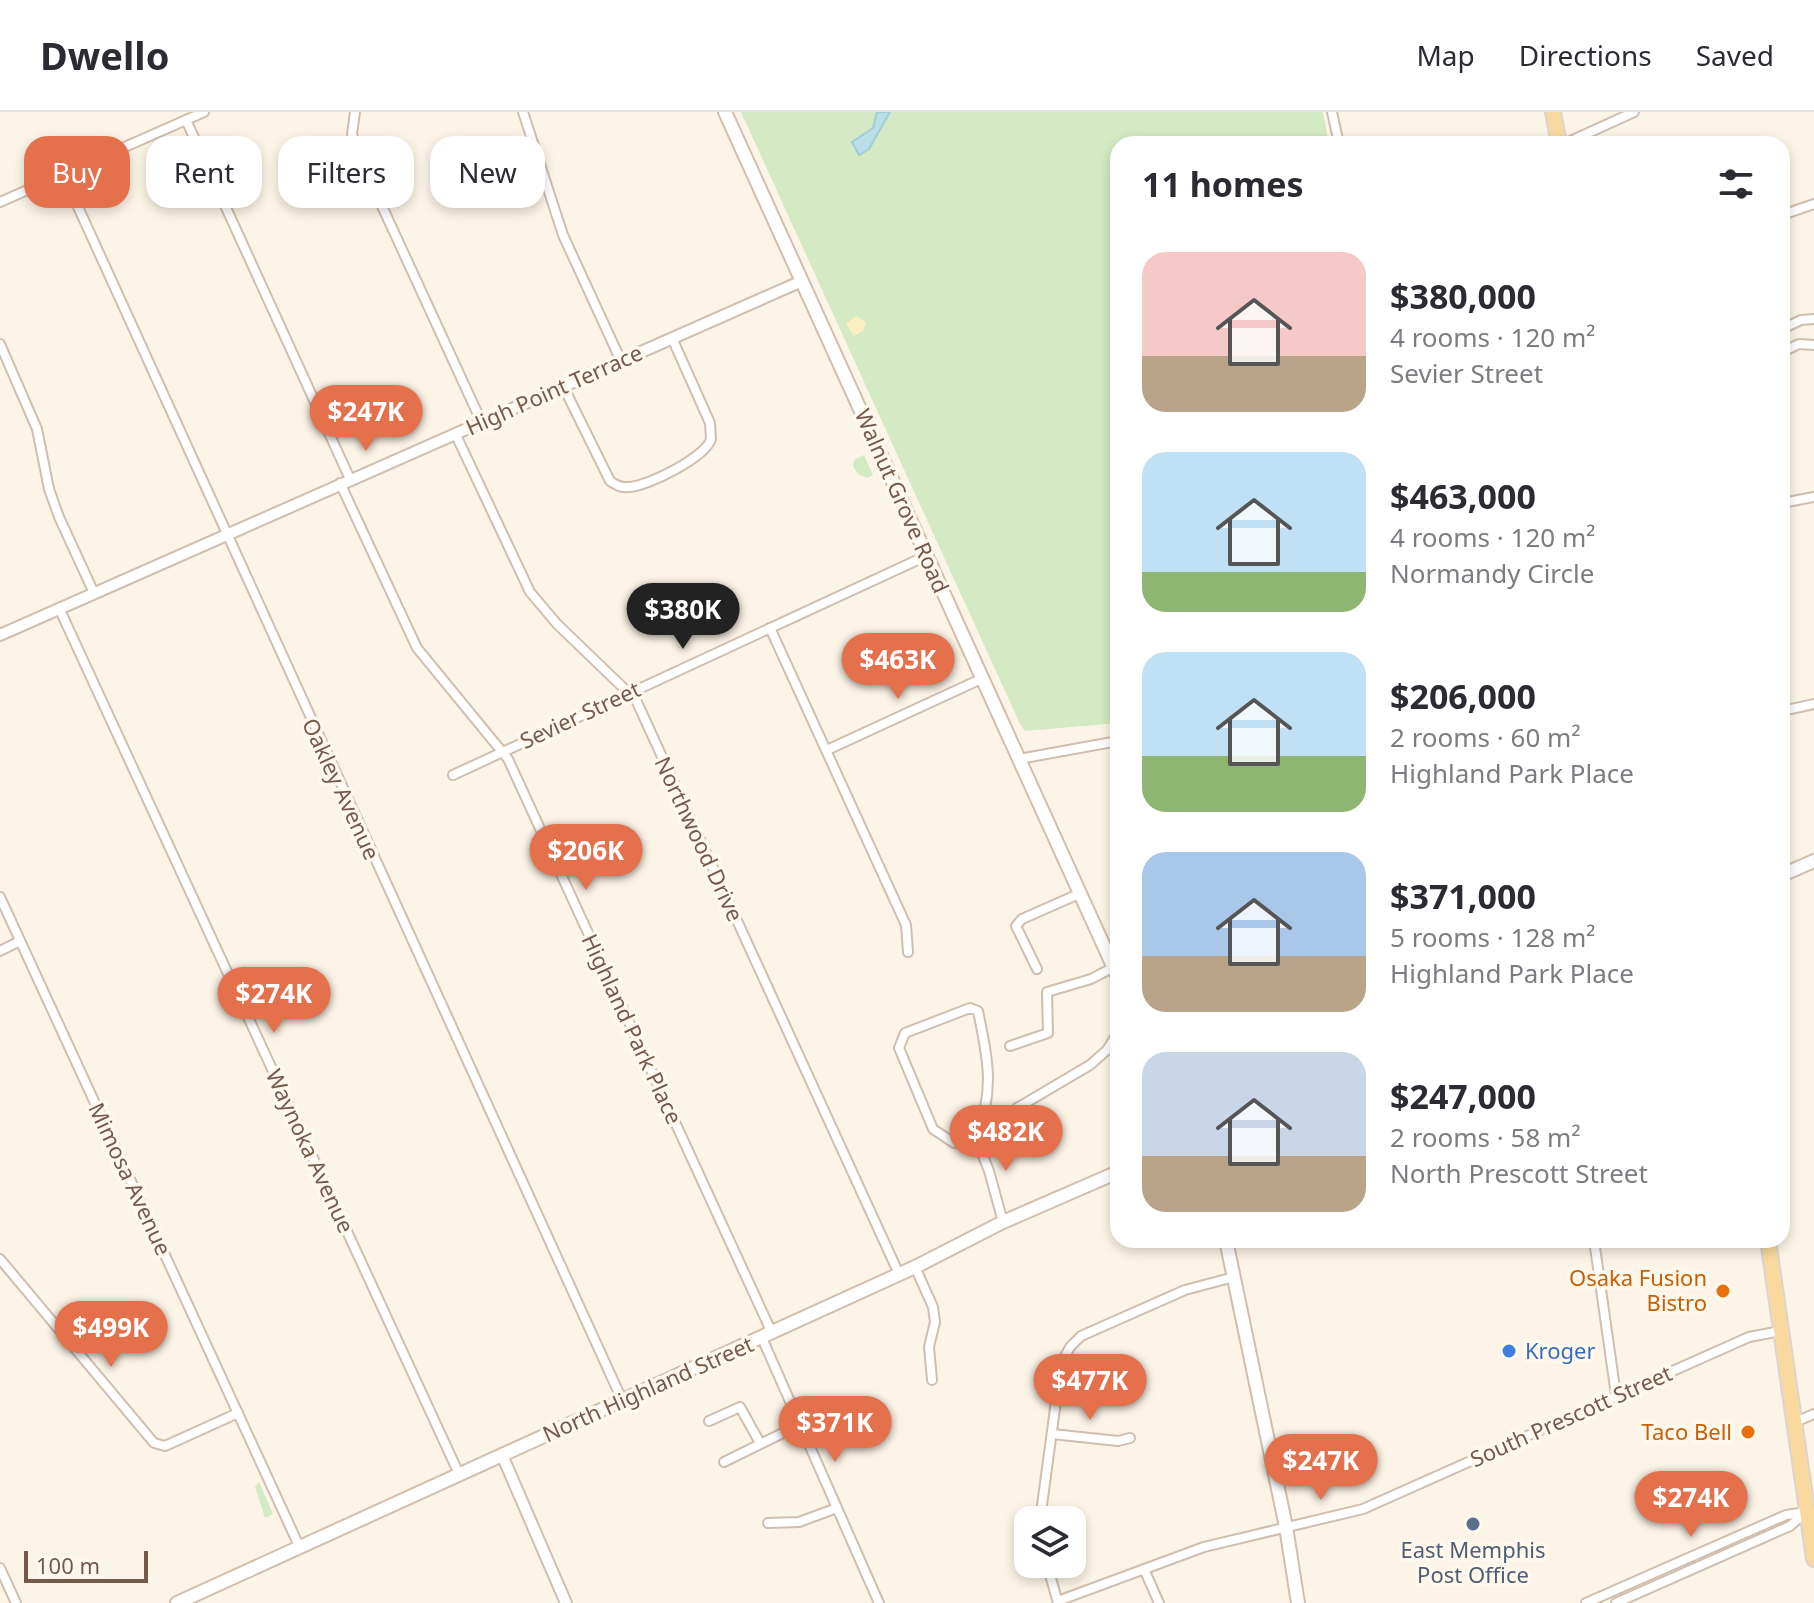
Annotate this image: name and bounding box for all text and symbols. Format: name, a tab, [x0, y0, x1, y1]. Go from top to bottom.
text: Dwello	[40, 29, 169, 81]
text: Map	[1416, 36, 1475, 74]
text: Directions	[1519, 36, 1652, 74]
text: Saved	[1696, 36, 1774, 74]
chip: Buy	[24, 136, 130, 208]
chip: Rent	[146, 136, 262, 208]
chip: Filters	[278, 136, 414, 208]
chip: New	[430, 136, 545, 208]
text: 11 homes	[1142, 161, 1304, 207]
icon: filters	[1714, 162, 1758, 206]
text: $380,000	[1390, 273, 1536, 319]
icon: home	[1206, 284, 1302, 380]
text: 4 rooms · 120 m²	[1390, 319, 1595, 355]
street label: High Point Terrace	[460, 337, 647, 442]
text: Sevier Street	[1390, 355, 1543, 391]
pin: $247K	[310, 385, 422, 453]
text: $247K	[328, 393, 404, 429]
street label: Walnut Grove Road	[849, 404, 957, 597]
text: $463,000	[1390, 473, 1536, 519]
icon: home	[1206, 484, 1302, 580]
text: 4 rooms · 120 m²	[1390, 519, 1595, 555]
text: Normandy Circle	[1390, 555, 1594, 591]
pin: $380K	[627, 583, 739, 651]
text: $380K	[645, 591, 721, 627]
pin: $463K	[842, 633, 954, 701]
text: $463K	[860, 641, 936, 677]
street label: Sevier Street	[515, 673, 645, 755]
text: $206,000	[1390, 673, 1536, 719]
icon: home	[1206, 684, 1302, 780]
street label: Oakley Avenue	[296, 713, 388, 864]
text: 2 rooms · 60 m²	[1390, 719, 1580, 755]
street label: Northwood Drive	[649, 751, 751, 926]
text: Highland Park Place	[1390, 755, 1634, 791]
pin: $206K	[530, 824, 642, 892]
text: $206K	[548, 832, 624, 868]
text: $371,000	[1390, 873, 1536, 919]
icon: home	[1206, 884, 1302, 980]
text: 5 rooms · 128 m²	[1390, 919, 1595, 955]
street label: Highland Park Place	[576, 929, 690, 1128]
text: Highland Park Place	[1390, 955, 1634, 991]
pin: $274K	[218, 967, 330, 1035]
text: $274K	[236, 975, 312, 1011]
street label: Waynoka Avenue	[260, 1064, 362, 1237]
text: $247,000	[1390, 1073, 1536, 1119]
icon: home	[1206, 1084, 1302, 1180]
street label: Mimosa Avenue	[82, 1097, 179, 1260]
pin: $482K	[950, 1105, 1062, 1173]
text: $482K	[968, 1113, 1044, 1149]
text: 2 rooms · 58 m²	[1390, 1119, 1580, 1155]
text: North Prescott Street	[1390, 1155, 1648, 1191]
place label: Osaka Fusion Bistro	[1569, 1262, 1707, 1317]
marker: Osaka Fusion Bistro	[1714, 1282, 1732, 1300]
pin: $499K	[55, 1301, 167, 1369]
text: $499K	[73, 1309, 149, 1345]
street label: North Highland Street	[537, 1328, 758, 1448]
place label: Kroger	[1525, 1335, 1596, 1365]
marker: Kroger	[1500, 1342, 1518, 1360]
pin: $477K	[1034, 1354, 1146, 1422]
street label: South Prescott Street	[1465, 1357, 1676, 1473]
text: $477K	[1052, 1362, 1128, 1398]
pin: $371K	[779, 1396, 891, 1464]
text: $371K	[797, 1404, 873, 1440]
place label: Taco Bell	[1642, 1416, 1732, 1446]
marker: Taco Bell	[1739, 1423, 1757, 1441]
pin: $247K	[1265, 1434, 1377, 1502]
text: $247K	[1283, 1442, 1359, 1478]
pin: $274K	[1635, 1471, 1747, 1539]
text: $274K	[1653, 1479, 1729, 1515]
map controls	[1014, 1506, 1086, 1578]
button: layers	[1014, 1506, 1086, 1578]
marker: East Memphis Post Office	[1464, 1515, 1482, 1533]
place label: East Memphis Post Office	[1400, 1534, 1546, 1589]
scale bar	[24, 1547, 148, 1583]
text: 100 m	[36, 1550, 100, 1580]

